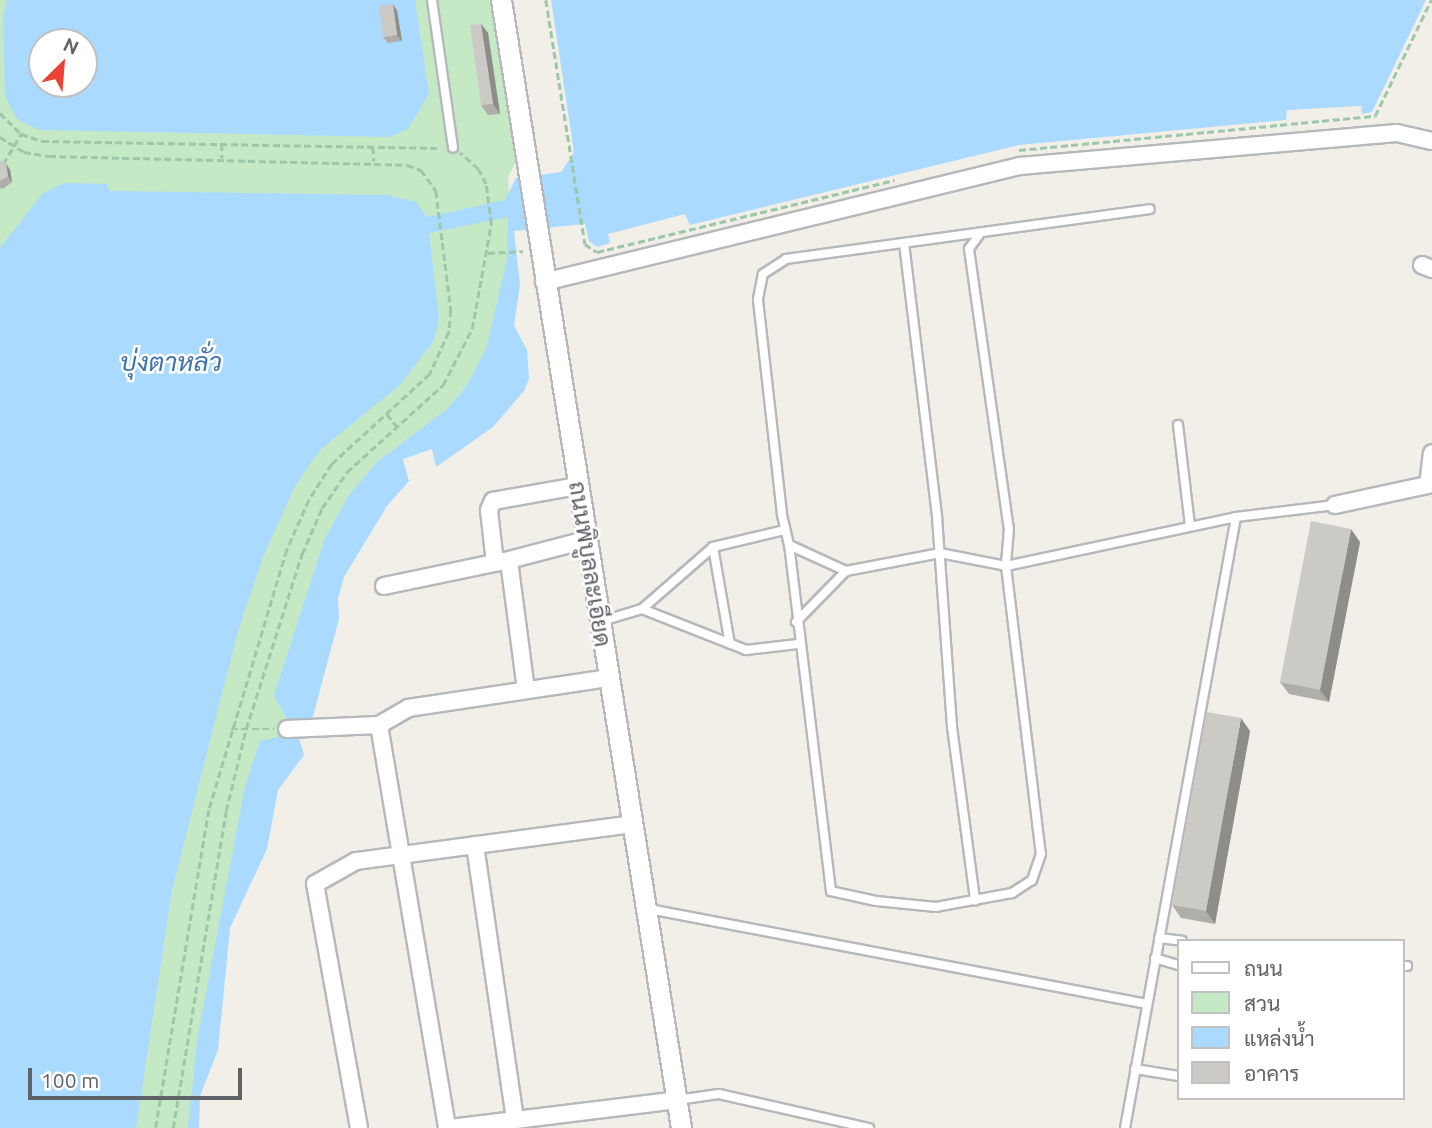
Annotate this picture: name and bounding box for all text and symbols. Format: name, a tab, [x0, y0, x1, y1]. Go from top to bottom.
north arrow	[28, 28, 98, 98]
text: N	[60, 33, 82, 59]
water label: บุ่งตาหลั่ว	[120, 346, 222, 378]
street label: ถนนพิบูลละเอียด	[563, 479, 617, 649]
legend	[1176, 939, 1404, 1100]
text: ถนน	[1244, 956, 1283, 980]
text: สวน	[1244, 991, 1280, 1015]
text: แหล่งน้ำ	[1244, 1026, 1315, 1050]
scale bar	[32, 1054, 245, 1098]
text: อาคาร	[1244, 1061, 1300, 1085]
text: 100 m	[41, 1068, 99, 1092]

